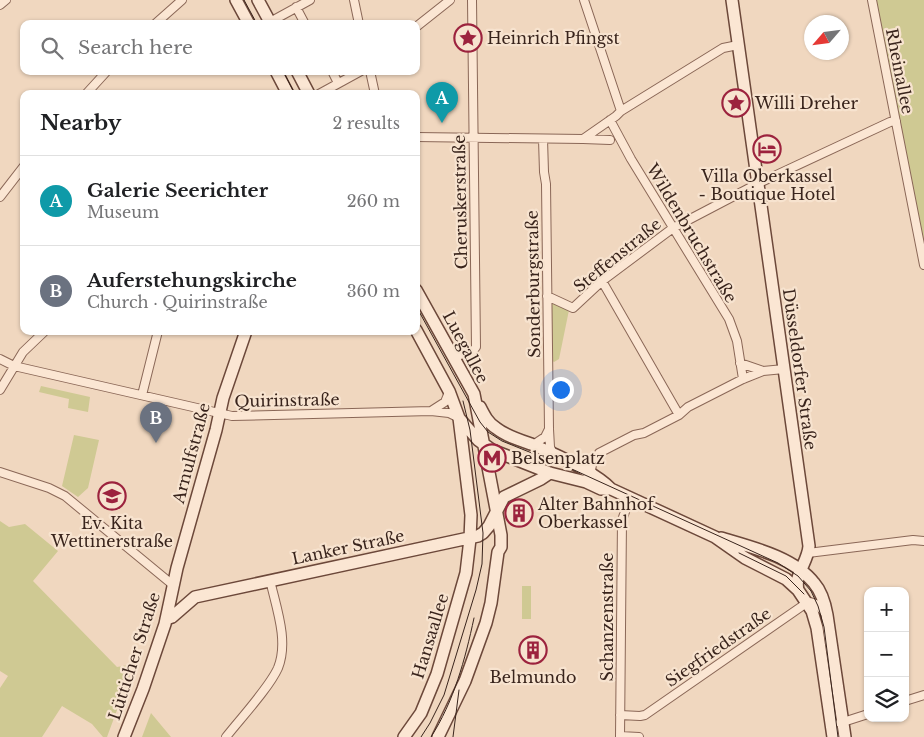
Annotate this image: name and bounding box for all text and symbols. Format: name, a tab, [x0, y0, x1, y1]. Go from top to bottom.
north arrow	[804, 15, 849, 60]
search box	[20, 20, 420, 75]
place icon: Heinrich Pfingst	[453, 23, 483, 53]
street label: Rheinallee	[882, 26, 918, 116]
place label: Heinrich Pfingst	[487, 28, 620, 48]
icon: search	[38, 34, 66, 62]
text: Search here	[78, 36, 193, 59]
pin: A	[426, 82, 458, 123]
place icon: Willi Dreher	[721, 88, 751, 118]
place label: Willi Dreher	[754, 93, 859, 113]
text: Nearby	[40, 110, 121, 136]
text: 2 results	[332, 113, 400, 133]
hotel icon: Villa Oberkassel - Boutique Hotel	[752, 134, 782, 164]
street label: Cheruskerstraße	[449, 135, 471, 269]
street label: Wildenbruchstraße	[642, 159, 741, 306]
place label: Villa Oberkassel - Boutique Hotel	[698, 166, 836, 204]
text: Galerie Seerichter	[87, 179, 268, 202]
text: A	[50, 191, 62, 211]
text: 260 m	[347, 191, 400, 211]
text: Museum	[87, 202, 159, 222]
street label: Sonderburgstraße	[522, 210, 544, 358]
street label: Steffenstraße	[569, 214, 665, 296]
text: Auferstehungskirche	[87, 269, 297, 292]
text: B	[50, 281, 62, 301]
text: 360 m	[347, 281, 400, 301]
street label: Düsseldorfer Straße	[779, 287, 821, 451]
text: Church · Quirinstraße	[87, 292, 268, 312]
street label: Luegallee	[439, 308, 493, 386]
your location	[548, 377, 574, 403]
street label: Quirinstraße	[234, 389, 340, 411]
street label: Arnulfstraße	[168, 400, 214, 507]
pin: B	[140, 402, 172, 443]
metro station icon: Belsenplatz	[477, 443, 507, 473]
place label: Belsenplatz	[511, 448, 605, 468]
school or university icon: Ev. Kita Wettinerstraße	[97, 481, 127, 511]
place label: Alter Bahnhof Oberkassel	[537, 494, 656, 532]
building icon: Alter Bahnhof Oberkassel	[504, 498, 534, 528]
place label: Ev. Kita Wettinerstraße	[50, 513, 173, 551]
street label: Lanker Straße	[290, 525, 406, 569]
street label: Schanzenstraße	[597, 553, 617, 681]
map controls	[864, 587, 909, 722]
button: +	[864, 587, 909, 632]
street label: Lütticher Straße	[104, 589, 164, 723]
street label: Hansaallee	[408, 591, 452, 681]
street label: Siegfriedstraße	[661, 603, 775, 691]
button: −	[864, 632, 909, 677]
building icon: Belmundo	[518, 635, 548, 665]
place label: Belmundo	[490, 667, 576, 687]
button: layers	[864, 677, 909, 722]

